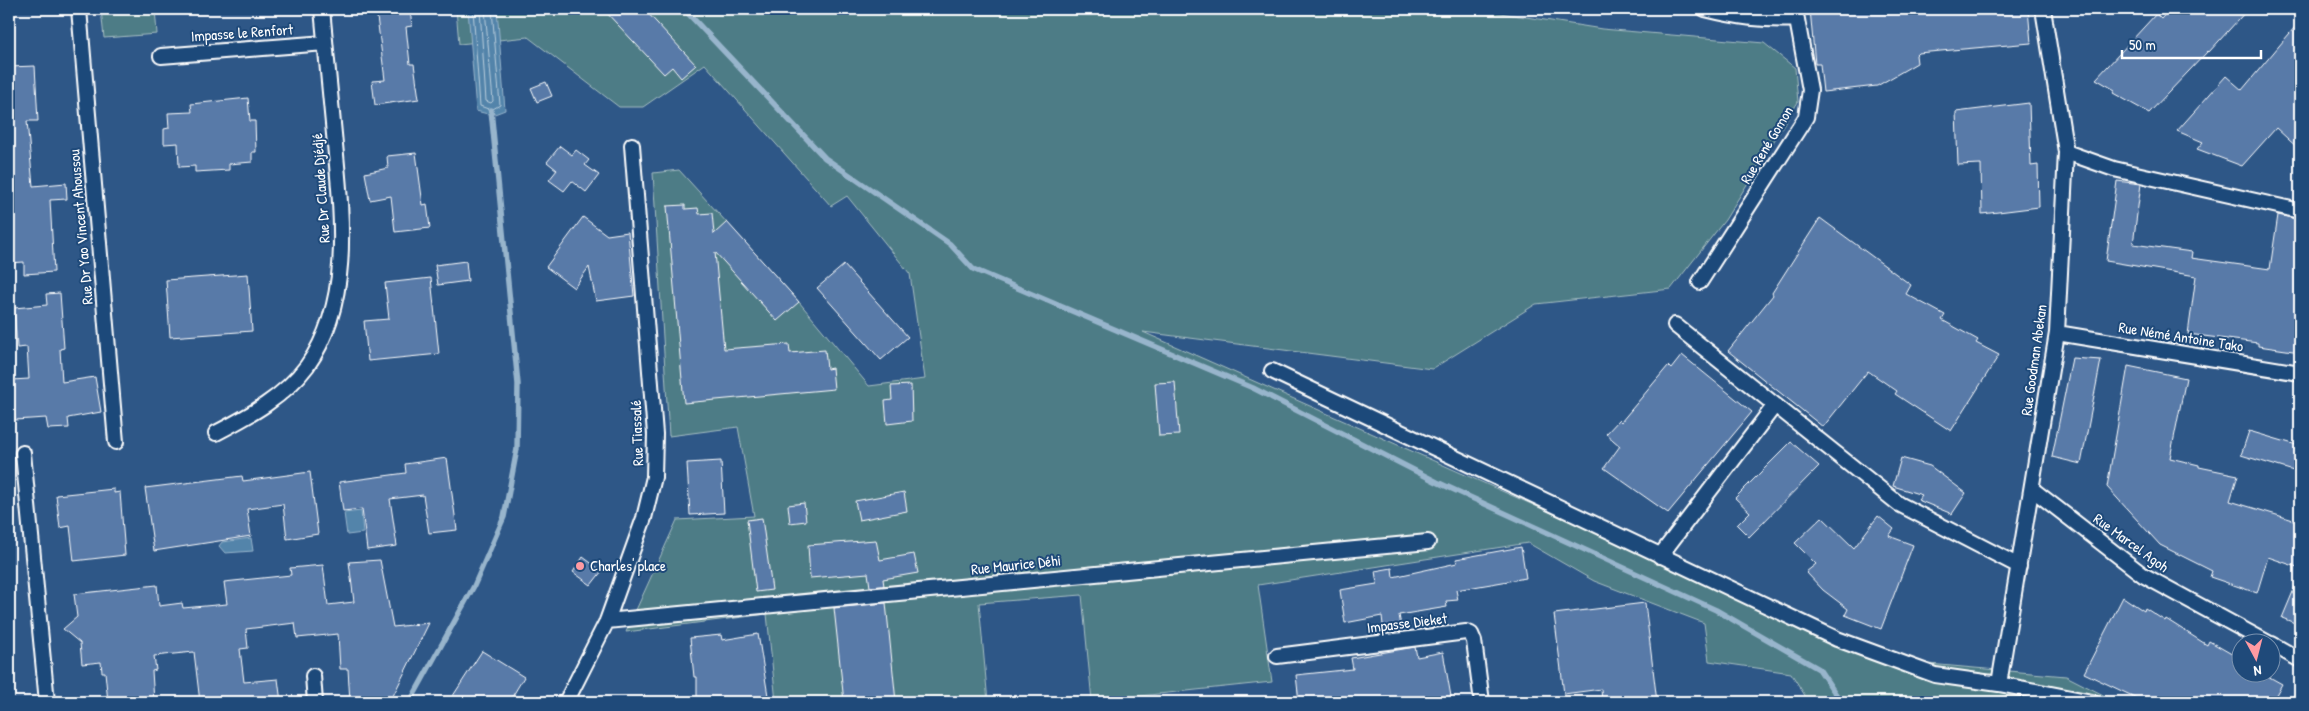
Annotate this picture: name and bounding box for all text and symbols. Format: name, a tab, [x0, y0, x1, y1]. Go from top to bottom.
street label: Impasse le Renfort	[190, 18, 295, 47]
scale bar	[2122, 28, 2260, 60]
text: 50 m	[2129, 34, 2156, 55]
street label: Rue René Gomon	[1735, 102, 1798, 188]
street label: Rue Dr Claude Djédjé	[306, 132, 335, 244]
street label: Rue Dr Yao Vincent Ahoussou	[63, 149, 98, 305]
street label: Rue Goodman Abekan	[2015, 303, 2052, 417]
street label: Rue Némé Antoine Tako	[2117, 316, 2245, 357]
street label: Rue Tiassalé	[625, 400, 648, 466]
street label: Rue Marcel Agoh	[2089, 508, 2173, 577]
street label: Rue Maurice Déhi	[970, 549, 1062, 580]
place label: Charles' place	[590, 555, 666, 576]
marker: Charles' place	[574, 560, 586, 572]
street label: Impasse Dieket	[1366, 607, 1449, 638]
north arrow	[2232, 634, 2282, 684]
text: N	[2252, 662, 2263, 681]

